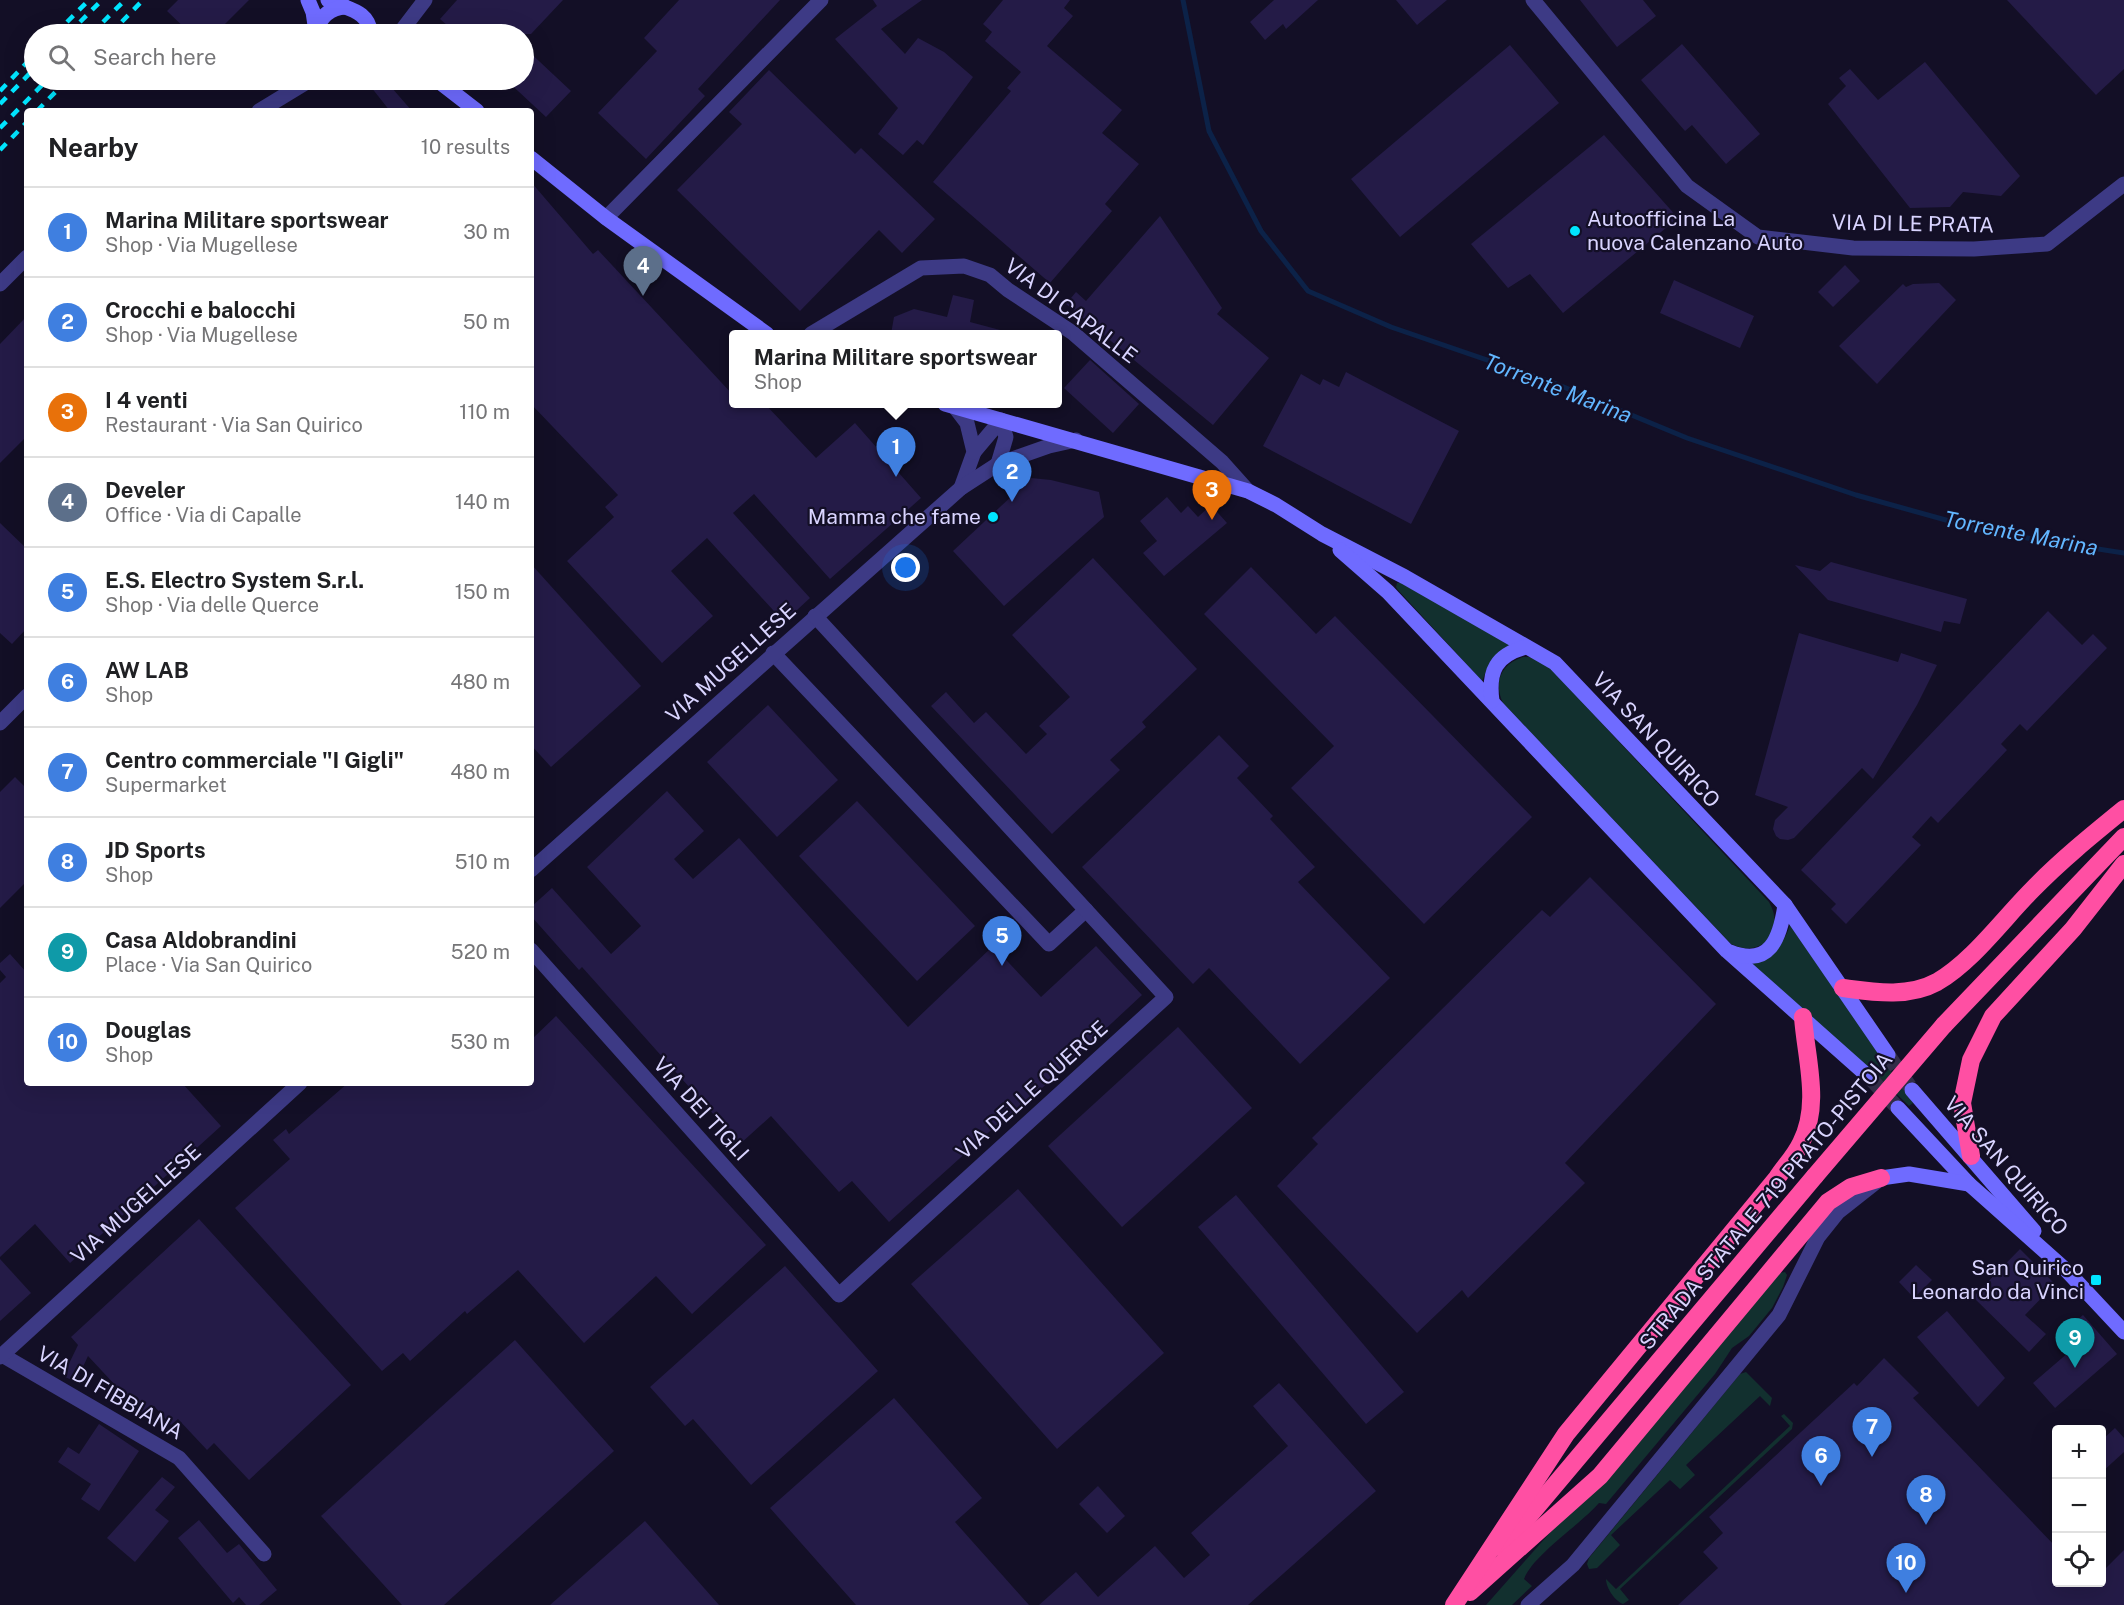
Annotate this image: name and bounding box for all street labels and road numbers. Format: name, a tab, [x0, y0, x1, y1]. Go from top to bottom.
street label: VIA DI LE PRATA	[1832, 210, 1994, 237]
street label: VIA DI CAPALLE	[1000, 253, 1142, 368]
street label: VIA MUGELLESE	[661, 598, 801, 728]
street label: VIA SAN QUIRICO	[1587, 667, 1725, 812]
street label: VIA DELLE QUERCE	[951, 1015, 1112, 1164]
street label: STRADA STATALE 719 PRATO-PISTOIA	[1634, 1047, 1897, 1354]
street label: VIA DEI TIGLI	[648, 1052, 754, 1166]
street label: VIA SAN QUIRICO	[1939, 1091, 2073, 1240]
street label: VIA MUGELLESE	[66, 1139, 206, 1269]
street label: VIA DI FIBBIANA	[33, 1341, 188, 1444]

